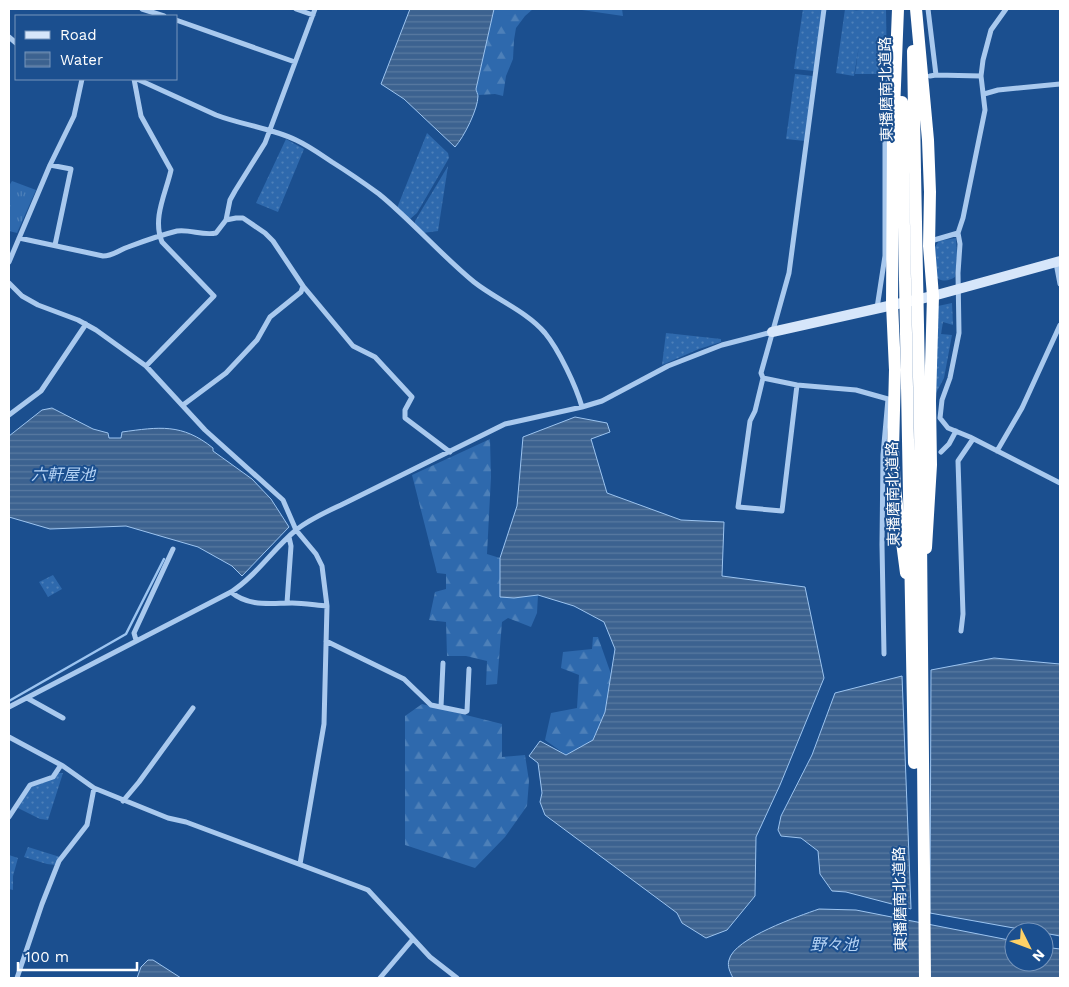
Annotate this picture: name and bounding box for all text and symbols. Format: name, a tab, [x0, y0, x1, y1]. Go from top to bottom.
legend	[15, 15, 178, 80]
text: Road	[60, 26, 97, 44]
street label: 東播磨南北道路	[876, 36, 896, 142]
text: Water	[60, 51, 103, 69]
street label: 東播磨南北道路	[883, 441, 903, 547]
water label: 六軒屋池	[31, 465, 97, 484]
street label: 東播磨南北道路	[890, 846, 910, 952]
north arrow	[1004, 922, 1054, 972]
water label: 野々池	[810, 935, 860, 954]
scale bar	[18, 940, 136, 972]
text: N	[1029, 946, 1048, 965]
text: 100 m	[25, 948, 69, 966]

